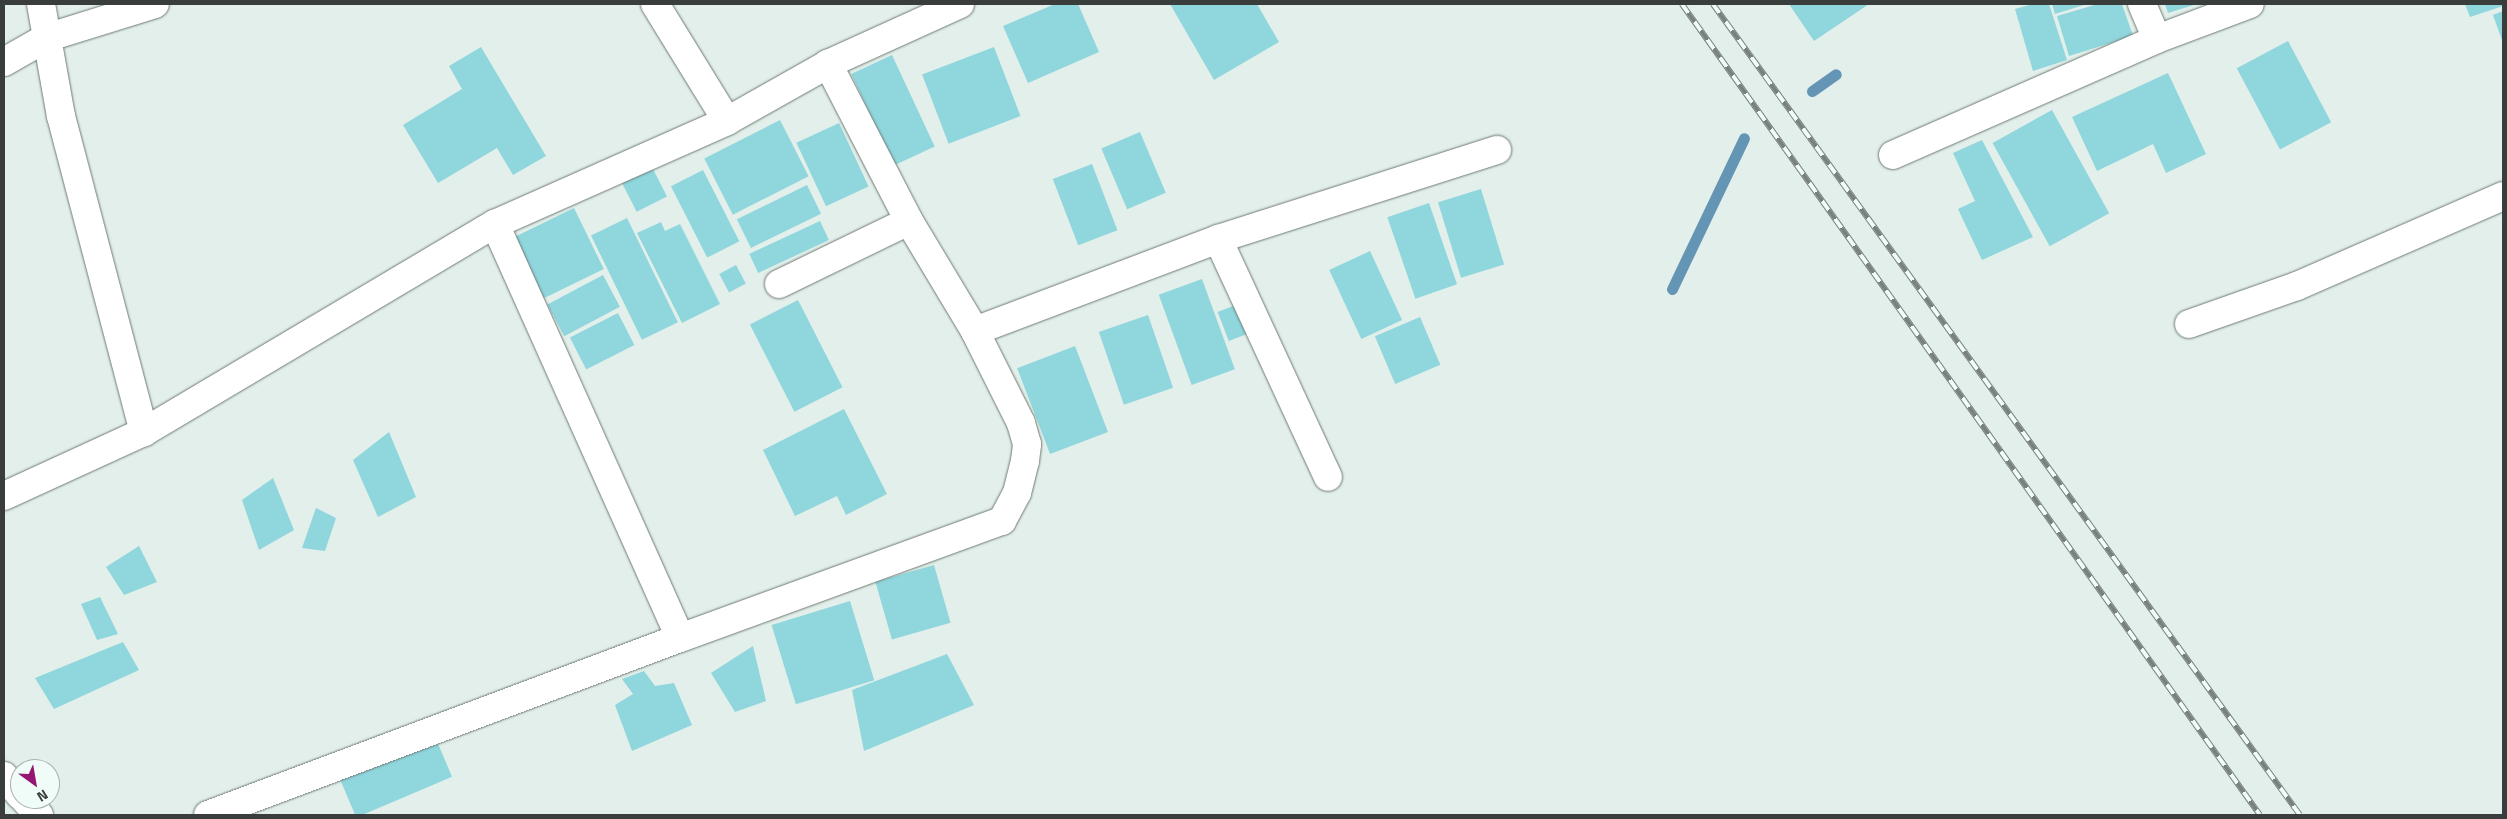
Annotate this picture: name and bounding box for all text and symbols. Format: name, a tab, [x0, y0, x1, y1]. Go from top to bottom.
north arrow	[10, 759, 60, 809]
text: N	[33, 785, 52, 808]

